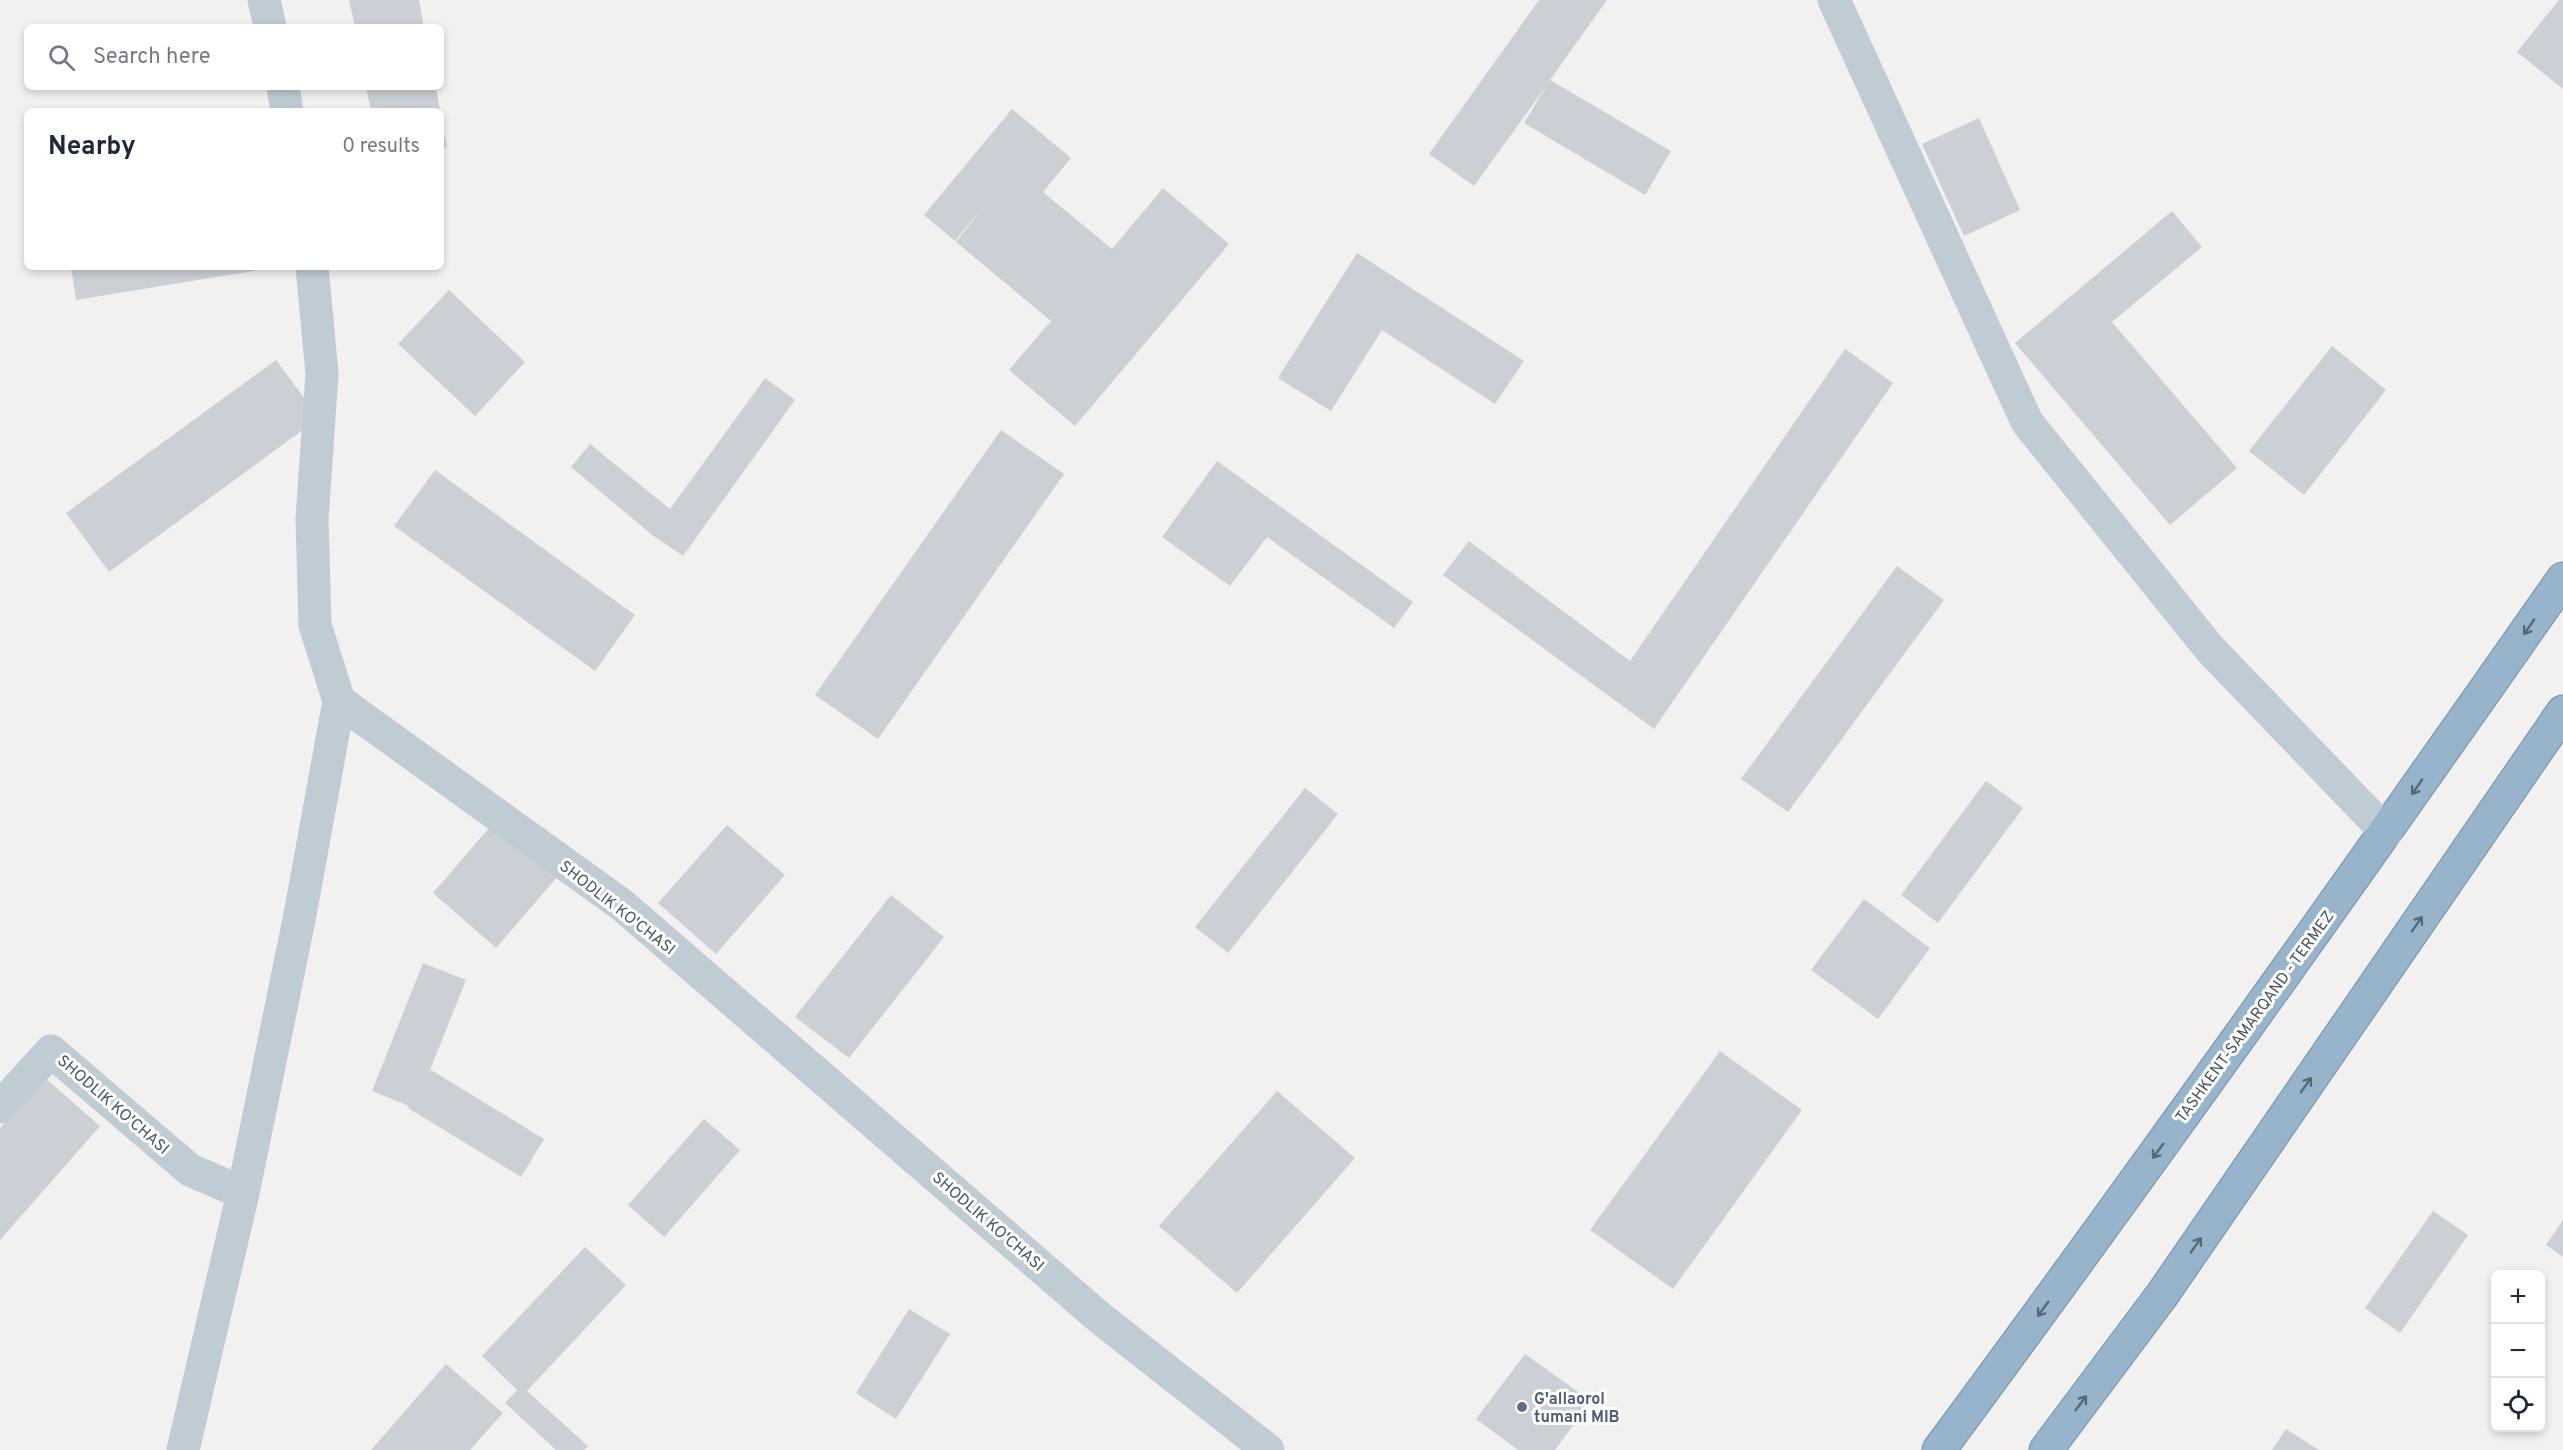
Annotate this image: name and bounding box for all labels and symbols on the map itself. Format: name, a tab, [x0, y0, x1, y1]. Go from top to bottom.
one-way arrow	[2523, 619, 2535, 635]
one-way arrow	[2411, 778, 2423, 794]
street label: SHODLIK KO'CHASI	[555, 857, 679, 960]
street label: TASHKENT-SAMARQAND - TERMEZ	[2172, 907, 2339, 1127]
one-way arrow	[2411, 916, 2423, 933]
street label: SHODLIK KO'CHASI	[53, 1051, 173, 1160]
one-way arrow	[2300, 1077, 2312, 1093]
one-way arrow	[2152, 1142, 2164, 1158]
street label: SHODLIK KO'CHASI	[928, 1168, 1048, 1277]
one-way arrow	[2190, 1238, 2202, 1254]
one-way arrow	[2037, 1300, 2050, 1316]
place label: G'allaorol tumani MIB	[1534, 1390, 1620, 1428]
one-way arrow	[2074, 1395, 2087, 1411]
marker: G'allaorol tumani MIB	[1515, 1400, 1529, 1414]

